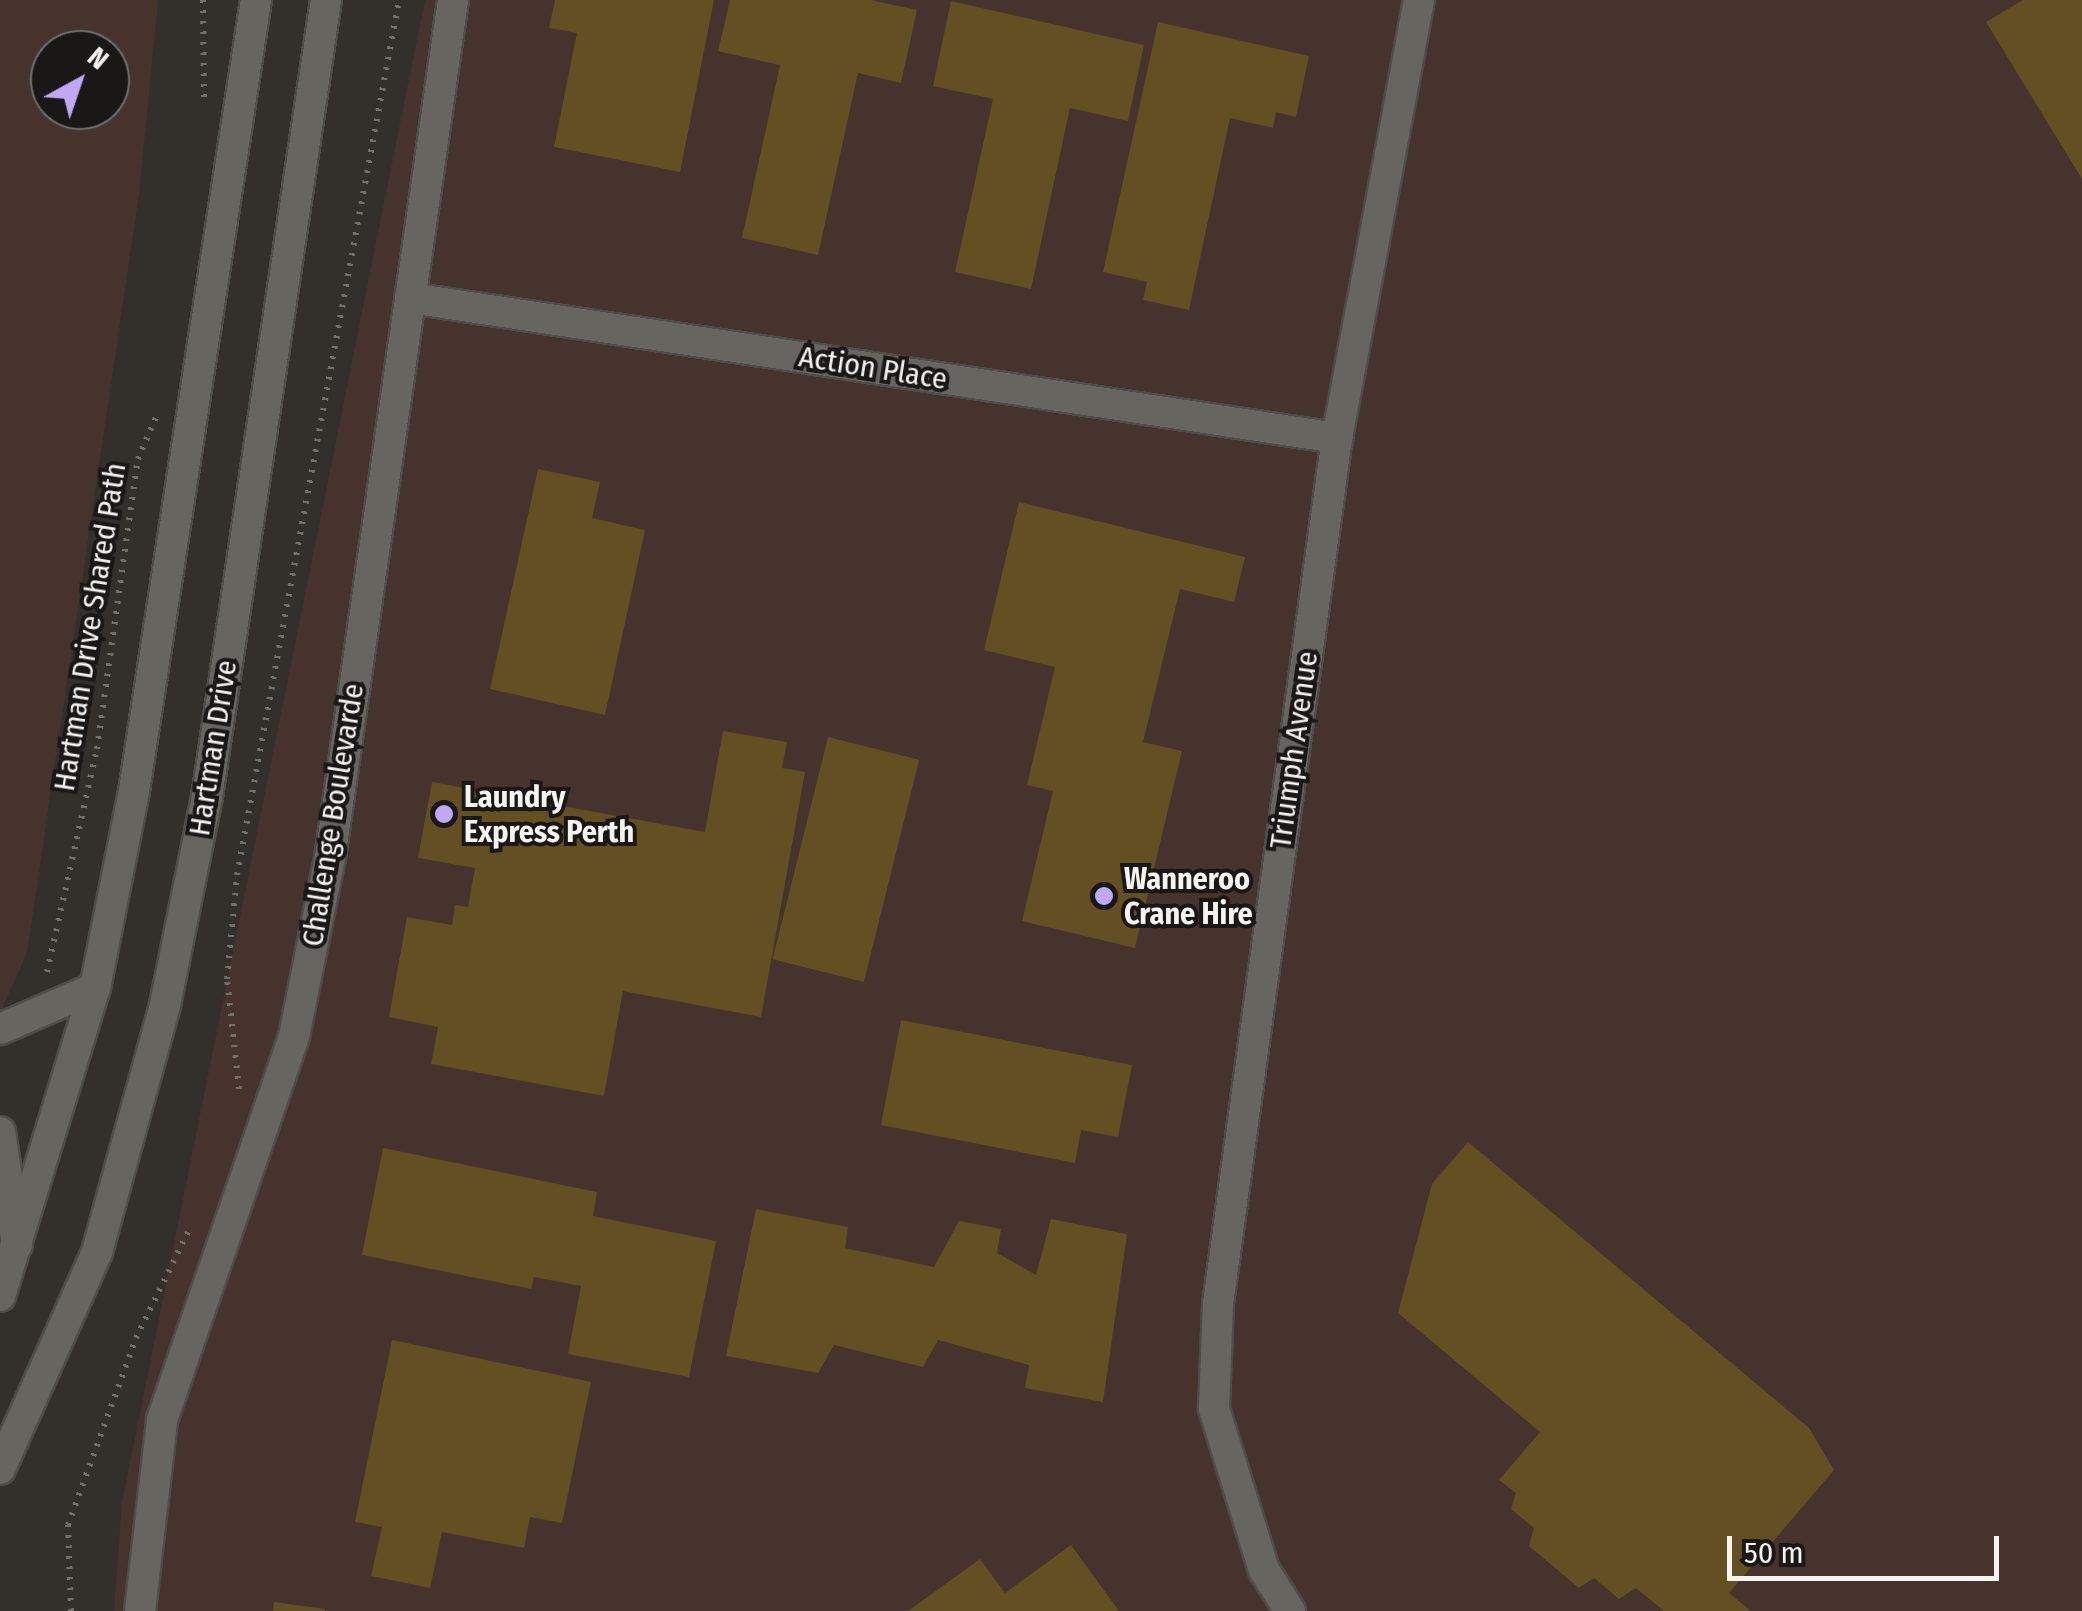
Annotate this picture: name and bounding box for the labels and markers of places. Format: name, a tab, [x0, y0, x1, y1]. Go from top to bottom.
place label: Laundry Express Perth	[464, 779, 634, 850]
marker: Laundry Express Perth	[433, 803, 455, 825]
place label: Wanneroo Crane Hire	[1124, 861, 1253, 932]
marker: Wanneroo Crane Hire	[1093, 885, 1115, 907]

